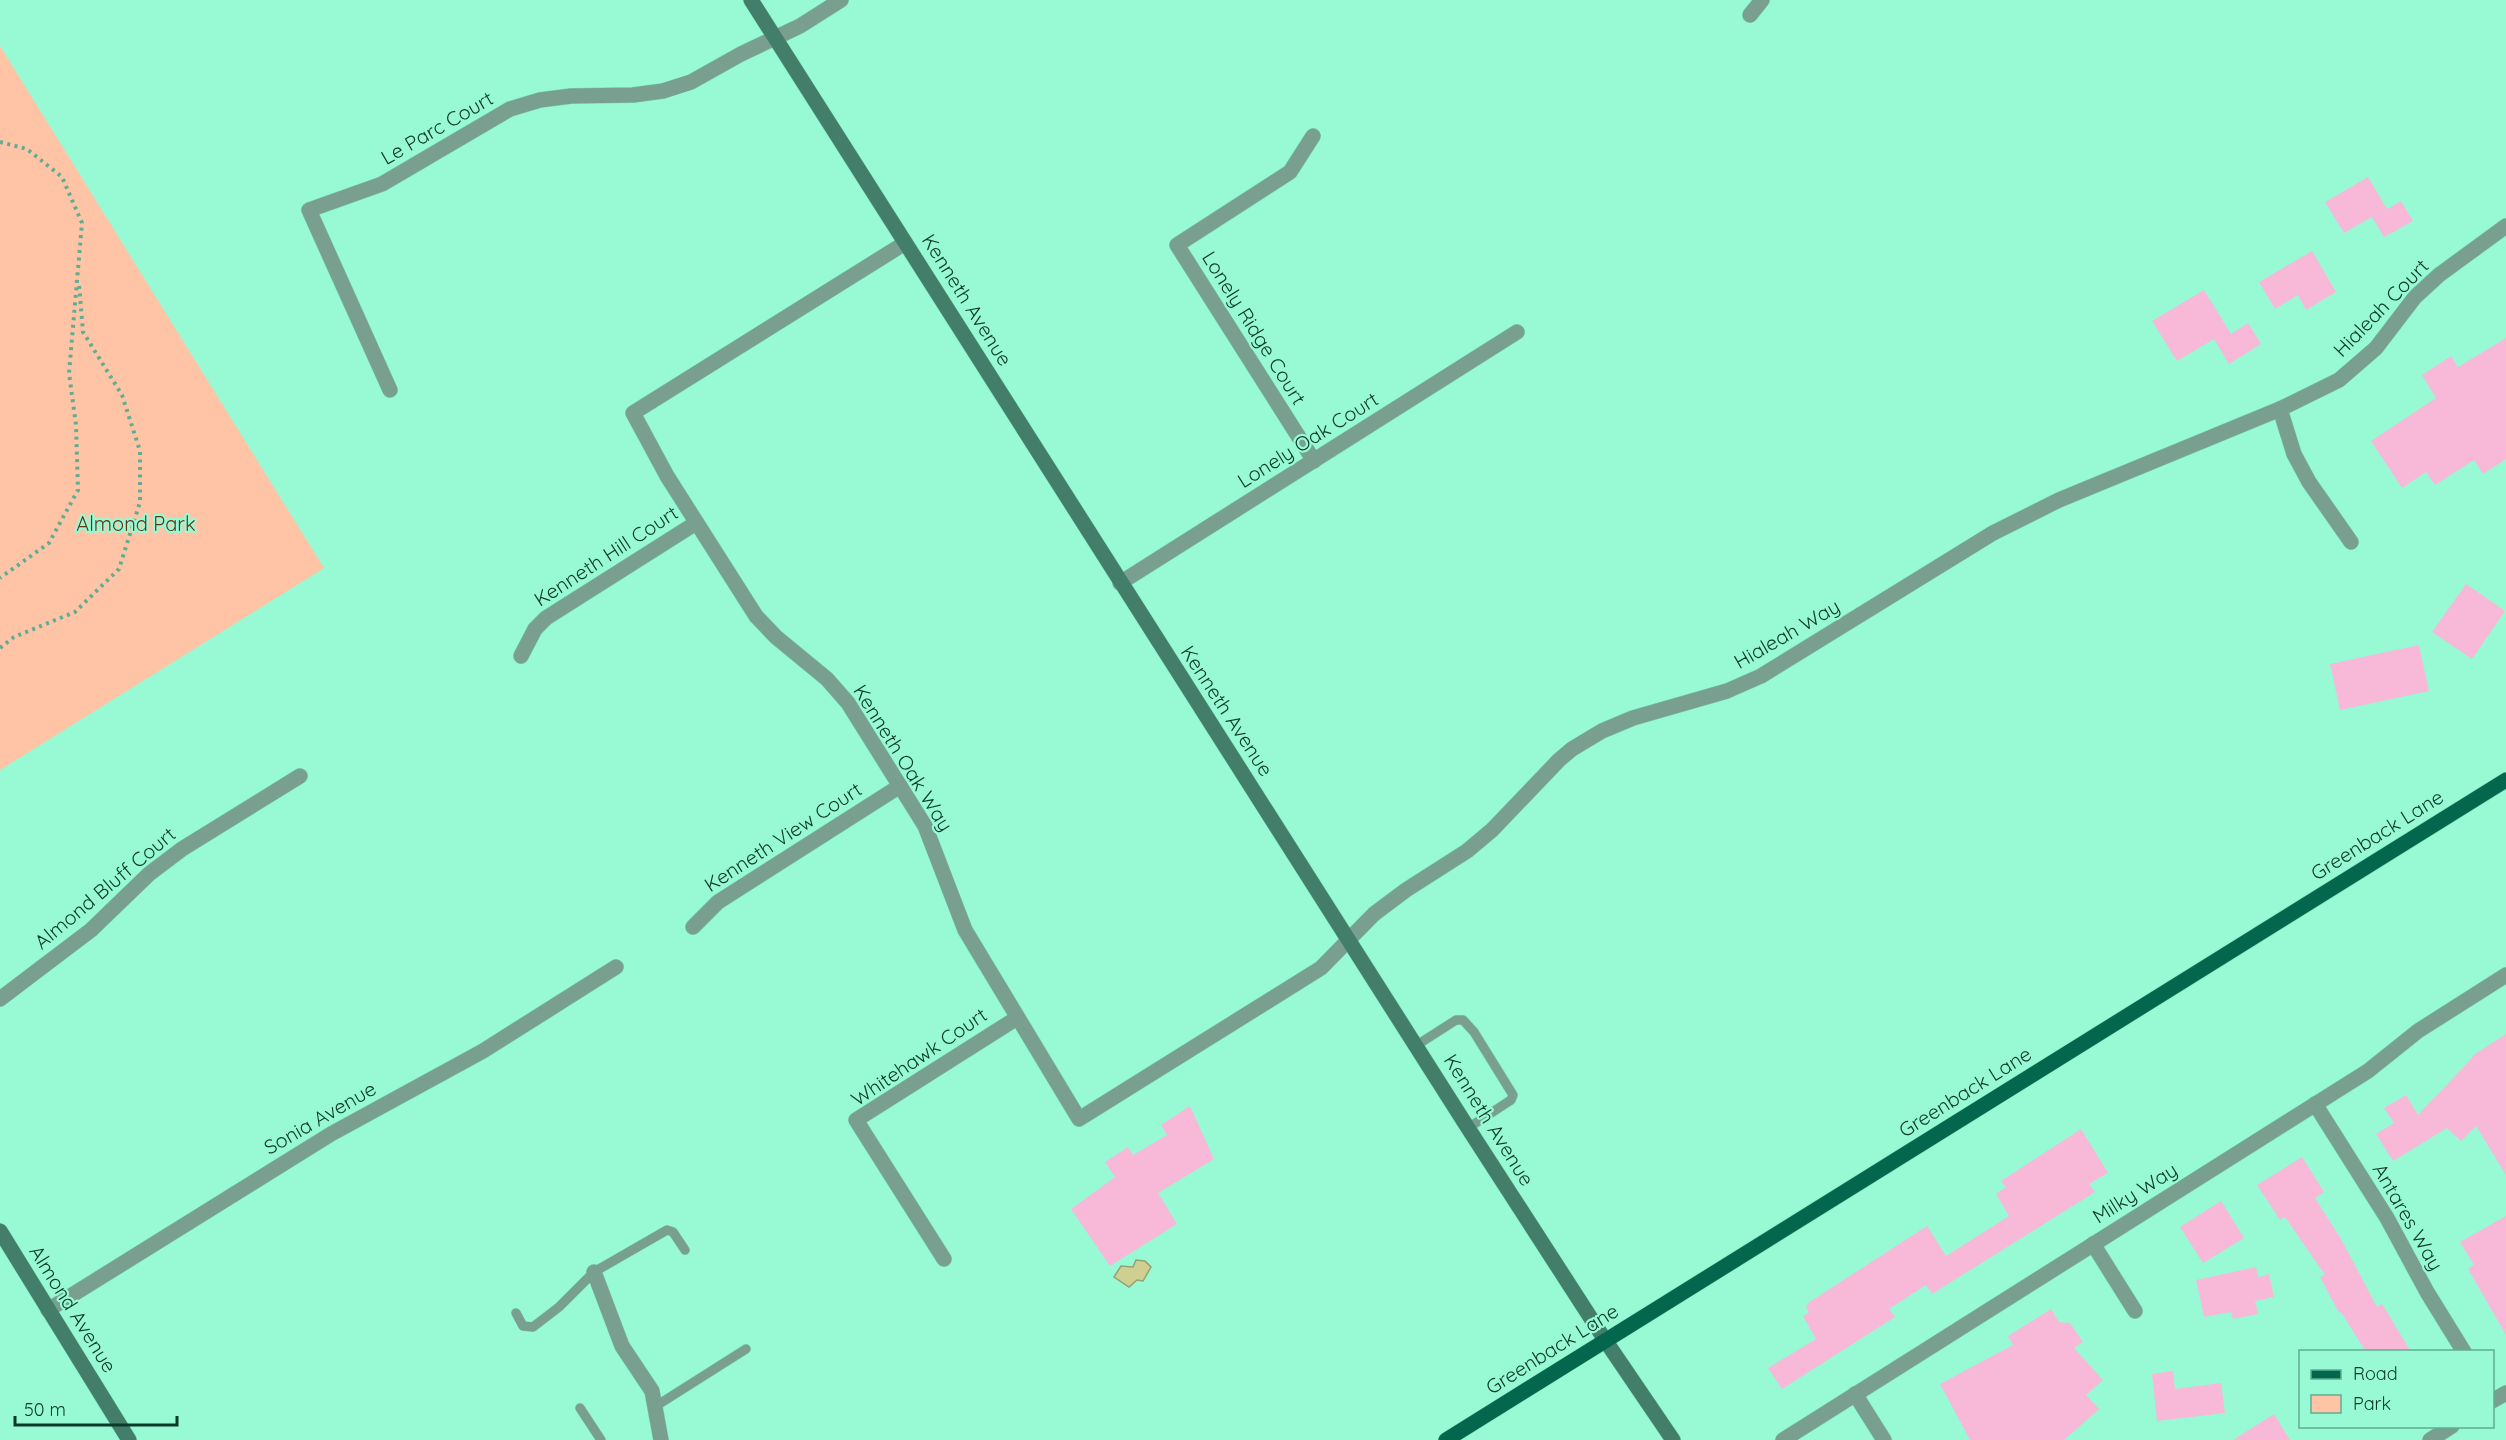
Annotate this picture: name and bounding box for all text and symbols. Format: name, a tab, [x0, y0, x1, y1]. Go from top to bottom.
street label: Le Parc Court	[376, 85, 497, 170]
street label: Kenneth Avenue	[917, 229, 1018, 370]
street label: Lonely Ridge Court	[1197, 246, 1312, 409]
street label: Hialeah Court	[2328, 253, 2434, 362]
street label: Lonely Oak Court	[1233, 386, 1383, 493]
street label: Kenneth Hill Court	[529, 500, 683, 611]
park label: Almond Park	[76, 511, 196, 536]
street label: Hialeah Way	[1729, 593, 1844, 674]
street label: Kenneth Avenue	[1176, 641, 1279, 781]
street label: Kenneth Oak Way	[848, 680, 959, 836]
street label: Kenneth View Court	[699, 776, 866, 897]
street label: Greenback Lane	[2306, 784, 2448, 885]
street label: Almond Bluff Court	[29, 821, 181, 954]
street label: Whitehawk Court	[846, 1002, 992, 1111]
street label: Greenback Lane	[1894, 1041, 2036, 1142]
street label: Kenneth Avenue	[1439, 1049, 1540, 1190]
street label: Sonia Avenue	[259, 1075, 380, 1160]
street label: Milky Way	[2088, 1157, 2182, 1228]
street label: Antares Way	[2368, 1159, 2449, 1275]
street label: Almond Avenue	[24, 1240, 123, 1377]
street label: Greenback Lane	[1481, 1298, 1623, 1399]
legend	[2299, 1350, 2494, 1428]
text: Road	[2353, 1362, 2398, 1385]
scale bar	[15, 1389, 177, 1427]
text: Park	[2353, 1392, 2391, 1415]
text: 50 m	[24, 1398, 66, 1421]

